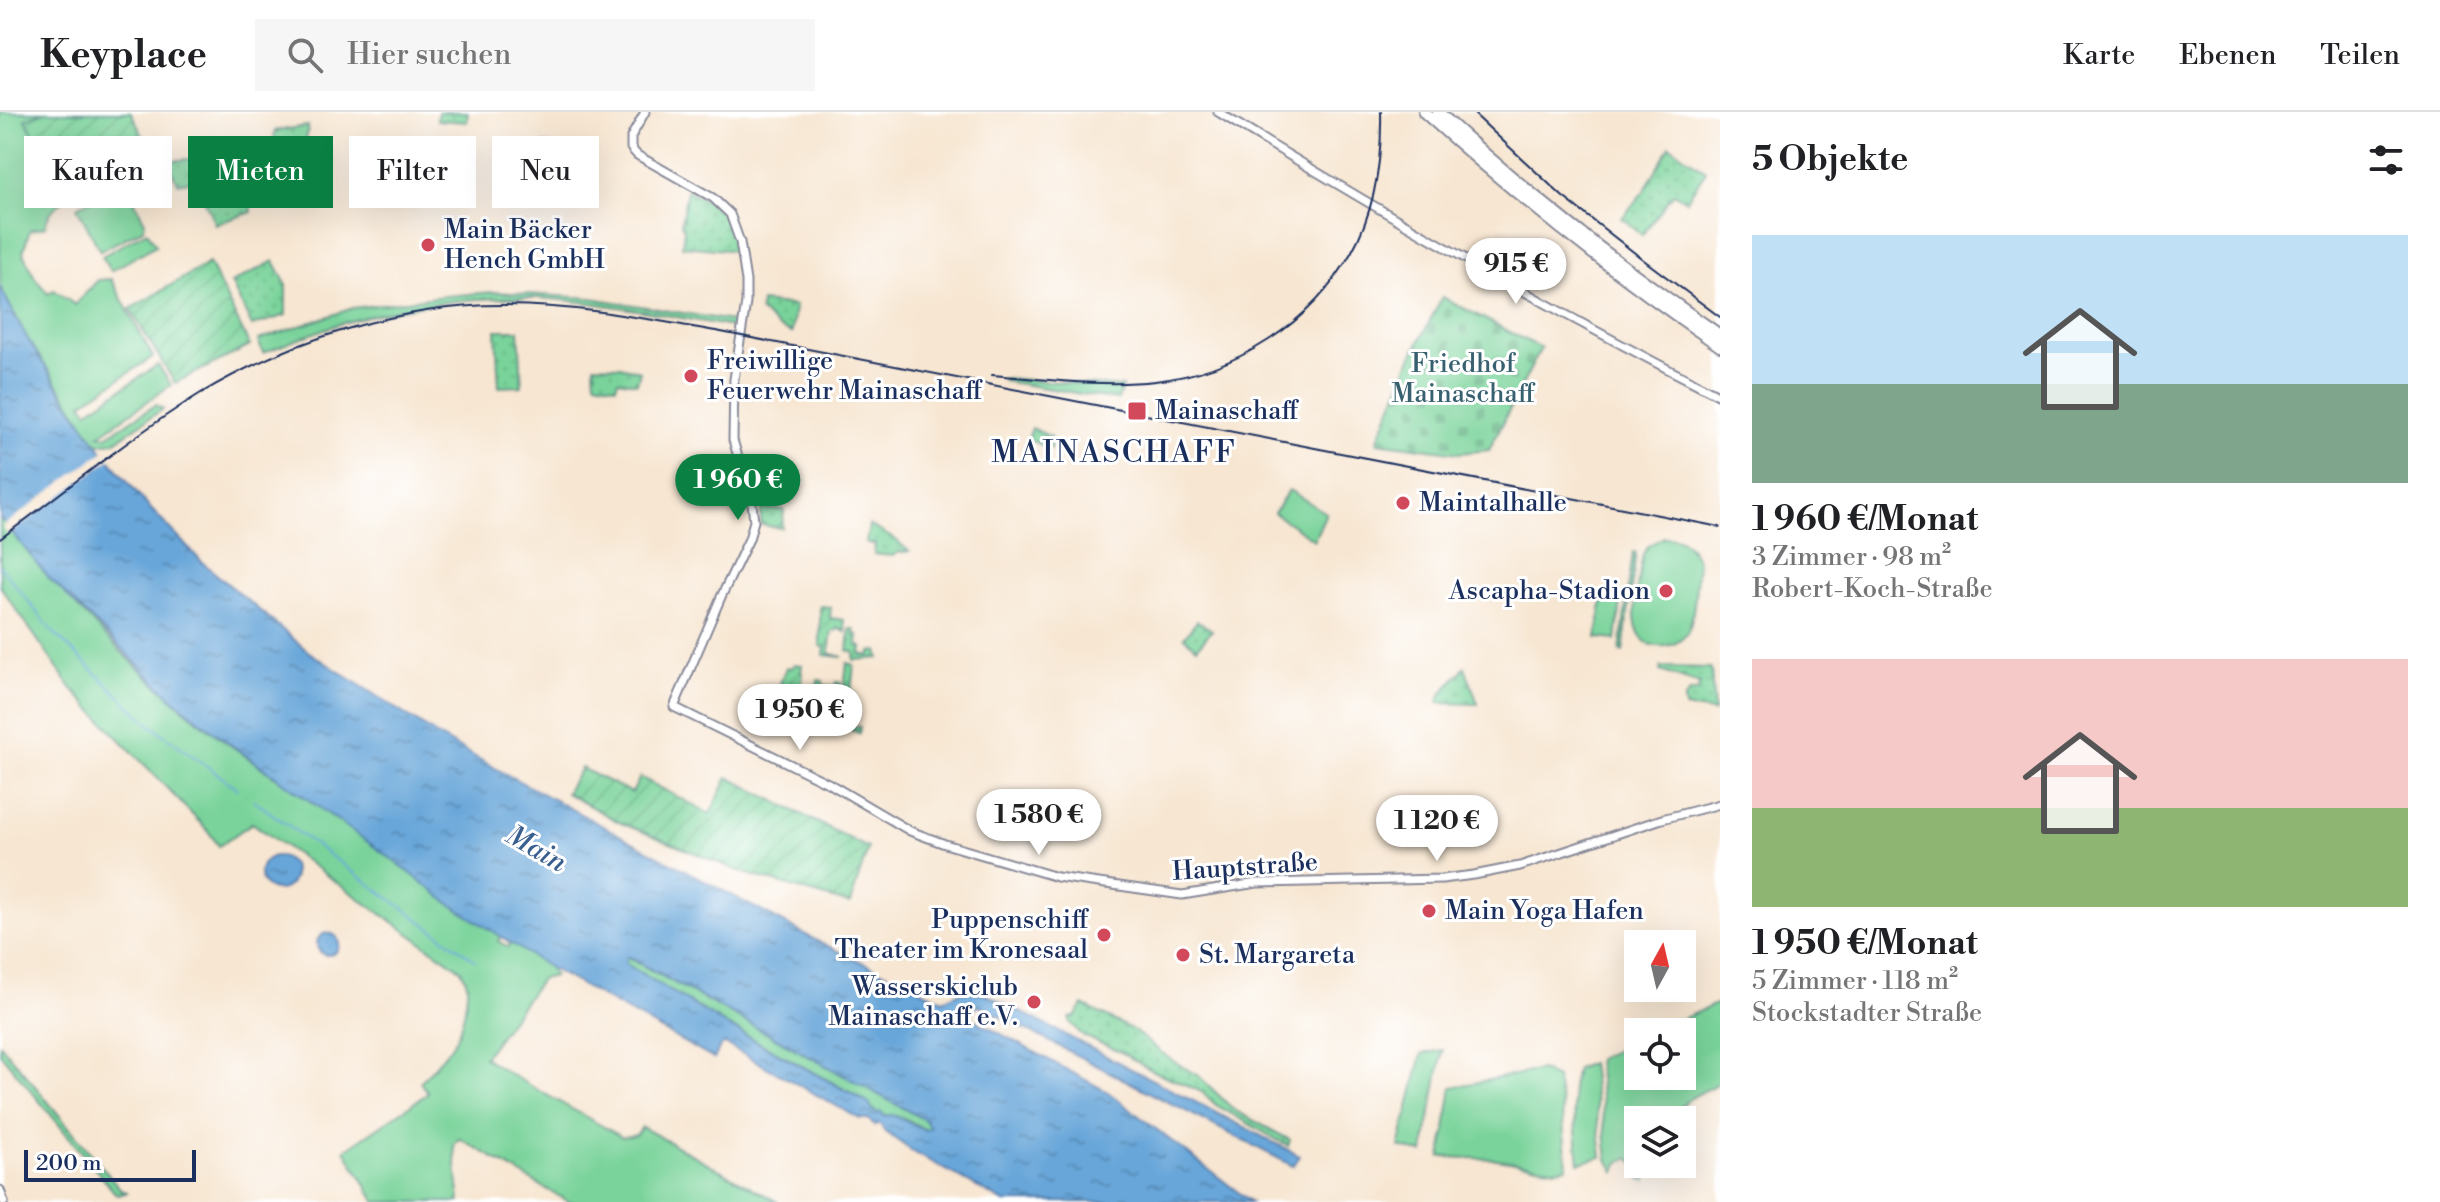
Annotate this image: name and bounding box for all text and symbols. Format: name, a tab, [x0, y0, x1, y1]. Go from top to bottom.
search box	[255, 19, 815, 91]
text: Keyplace	[40, 32, 207, 79]
icon: search	[283, 33, 327, 77]
text: Hier suchen	[347, 36, 511, 74]
text: Karte	[2063, 38, 2135, 73]
text: Ebenen	[2179, 38, 2276, 73]
text: Teilen	[2320, 38, 2400, 73]
chip: Kaufen	[24, 136, 172, 208]
chip: Mieten	[188, 136, 333, 208]
chip: Filter	[349, 136, 476, 208]
chip: Neu	[492, 136, 599, 208]
icon: filters	[2364, 138, 2408, 182]
text: 5 Objekte	[1752, 139, 1908, 181]
place label: Main Bäcker Hench GmbH	[444, 214, 605, 276]
marker: Main Bäcker Hench GmbH	[419, 236, 437, 254]
pin: 915 €	[1460, 238, 1572, 306]
text: 915 €	[1483, 248, 1549, 280]
icon: home	[2008, 287, 2152, 431]
place label: Freiwillige Feuerwehr Mainaschaff	[707, 345, 983, 407]
park label: Friedhof Mainaschaff	[1391, 348, 1536, 410]
marker: Freiwillige Feuerwehr Mainaschaff	[682, 367, 700, 385]
place label: Mainaschaff	[1155, 395, 1299, 427]
marker: Mainaschaff	[1126, 400, 1148, 422]
district label: MAINASCHAFF	[991, 434, 1237, 472]
pin: 1 960 €	[664, 454, 812, 522]
text: 1 960 €	[693, 464, 783, 496]
place label: Maintalhalle	[1419, 487, 1567, 519]
marker: Maintalhalle	[1394, 494, 1412, 512]
text: 1 960 €/Monat	[1752, 499, 1978, 541]
text: 3 Zimmer · 98 m²	[1752, 541, 1951, 573]
text: Robert-Koch-Straße	[1752, 573, 1993, 605]
place label: Ascapha-Stadion	[1448, 575, 1650, 607]
marker: Ascapha-Stadion	[1657, 582, 1675, 600]
pin: 1 950 €	[726, 684, 874, 752]
text: 1 950 €	[755, 694, 845, 726]
icon: home	[2008, 711, 2152, 855]
pin: 1 580 €	[965, 789, 1113, 857]
pin: 1 120 €	[1363, 795, 1511, 863]
text: 1 580 €	[994, 799, 1084, 831]
text: 1 120 €	[1394, 805, 1480, 837]
water label: Main	[499, 818, 573, 880]
street label: Hauptstraße	[1171, 846, 1319, 888]
place label: Main Yoga Hafen	[1445, 895, 1644, 927]
marker: Main Yoga Hafen	[1420, 902, 1438, 920]
place label: Puppenschiff Theater im Kronesaal	[834, 904, 1089, 966]
text: 1 950 €/Monat	[1752, 923, 1978, 965]
marker: Puppenschiff Theater im Kronesaal	[1095, 926, 1113, 944]
north arrow	[1624, 930, 1696, 1002]
map controls	[1624, 930, 1696, 1178]
place label: St. Margareta	[1199, 939, 1356, 971]
marker: St. Margareta	[1174, 946, 1192, 964]
text: 5 Zimmer · 118 m²	[1752, 965, 1958, 997]
place label: Wasserskiclub Mainaschaff e.V.	[828, 971, 1018, 1033]
marker: Wasserskiclub Mainaschaff e.V.	[1025, 993, 1043, 1011]
text: Stockstadter Straße	[1752, 997, 1982, 1029]
button: locate	[1624, 1018, 1696, 1090]
button: layers	[1624, 1106, 1696, 1178]
scale bar	[24, 1146, 196, 1182]
text: 200 m	[36, 1150, 102, 1177]

